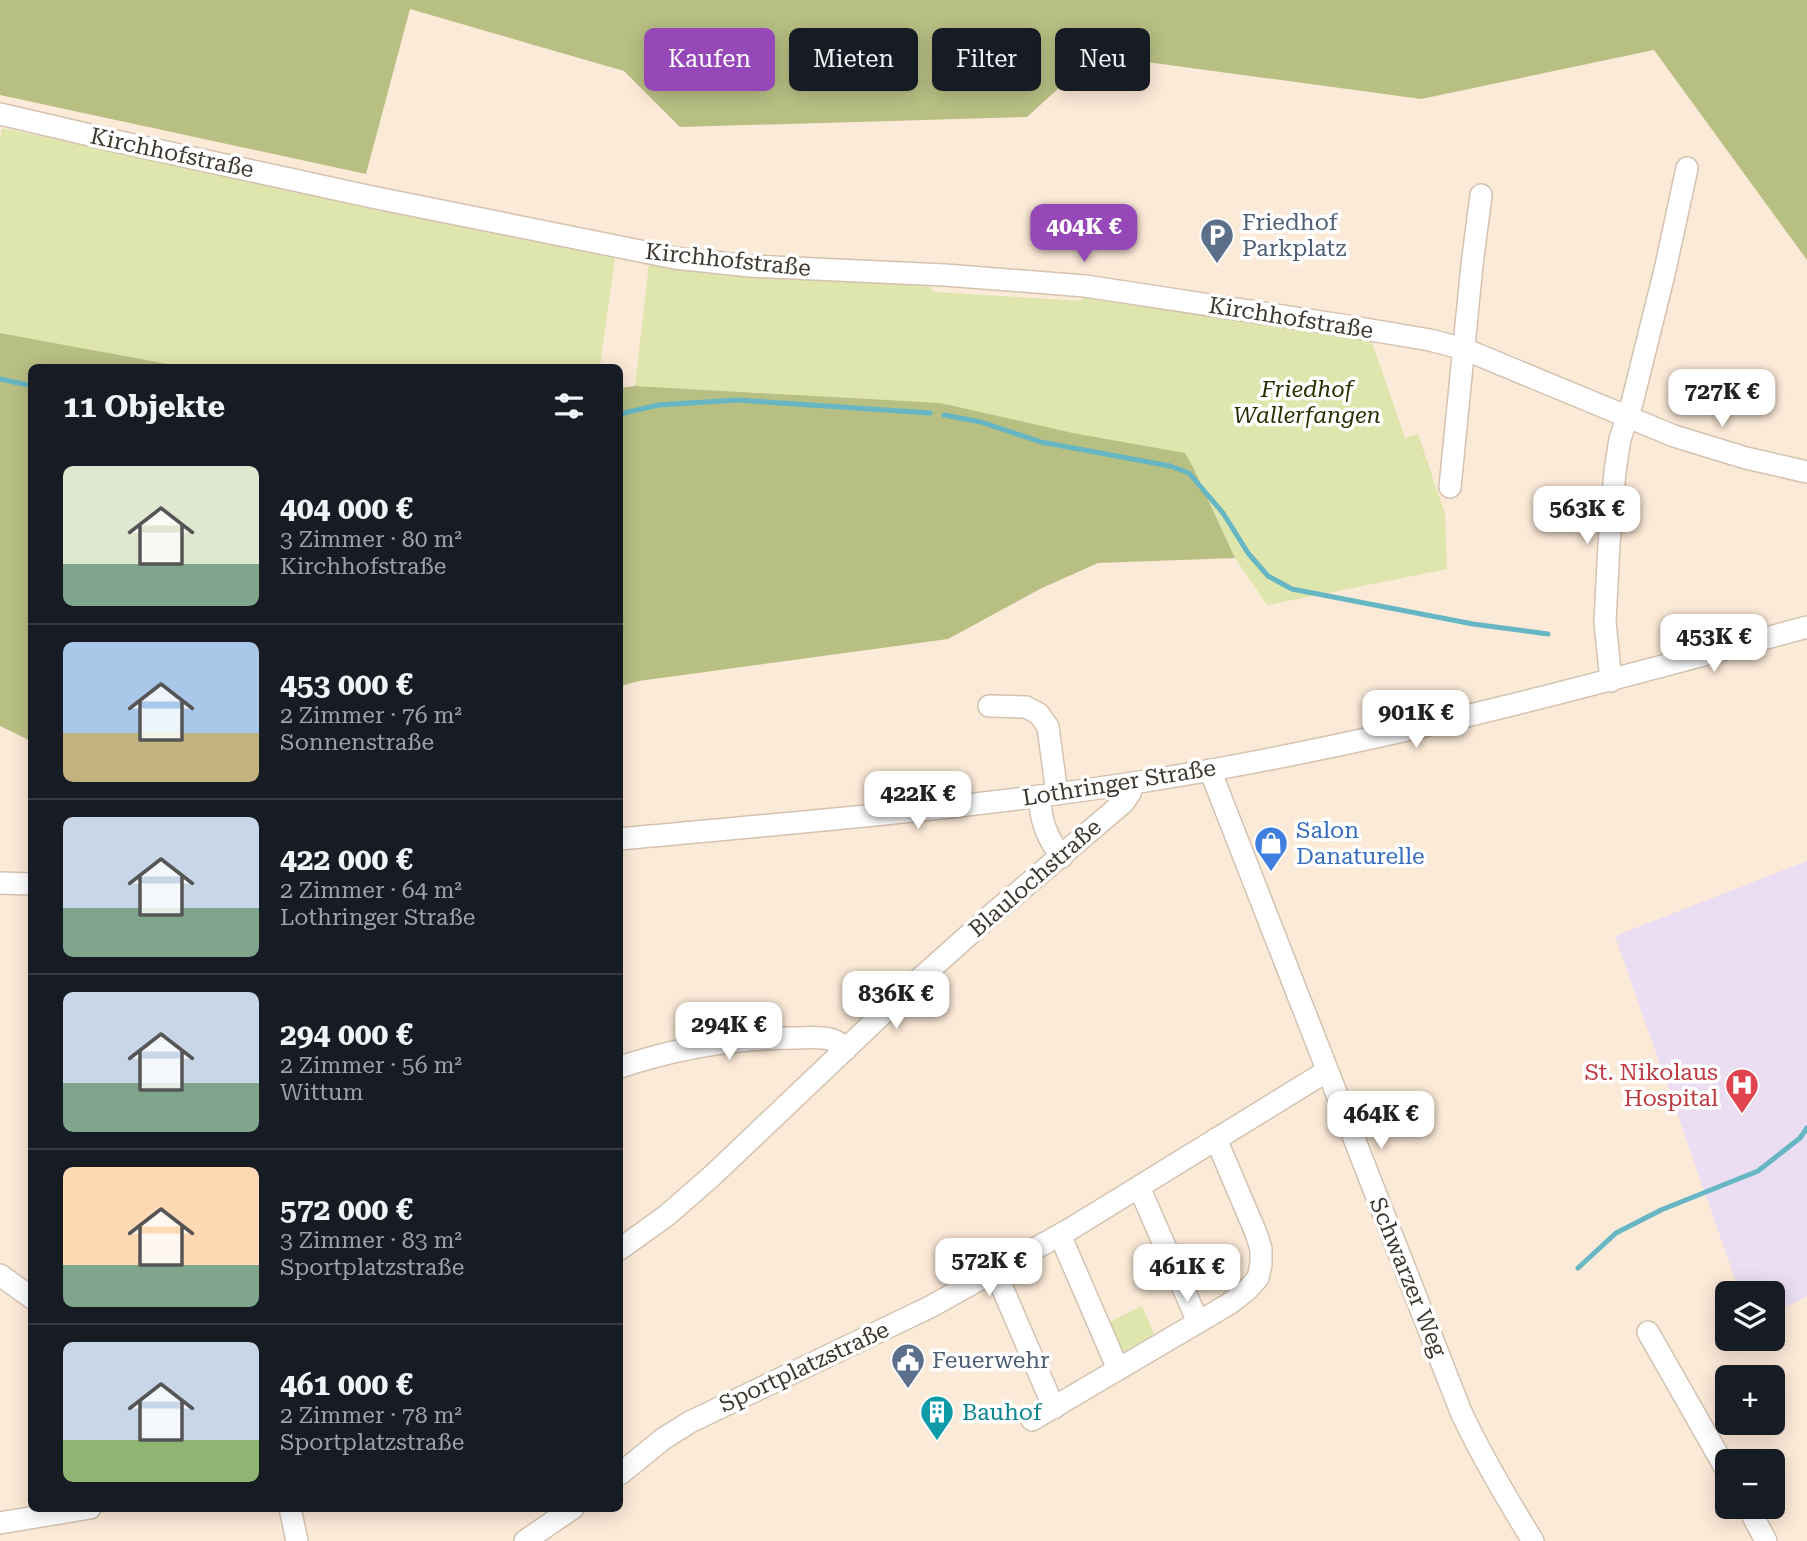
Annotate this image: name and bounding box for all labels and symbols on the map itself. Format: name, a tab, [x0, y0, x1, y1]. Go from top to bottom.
street label: Kirchhofstraße	[88, 123, 256, 183]
pin: 404K €	[1027, 204, 1141, 264]
place label: Friedhof Parkplatz	[1242, 209, 1346, 262]
parking icon: Friedhof Parkplatz	[1198, 216, 1236, 265]
street label: Kirchhofstraße	[644, 238, 812, 282]
street label: Kirchhofstraße	[1207, 292, 1375, 344]
pin: 727K €	[1665, 370, 1779, 429]
park label: Friedhof Wallerfangen	[1233, 376, 1381, 429]
pin: 563K €	[1530, 486, 1644, 546]
pin: 453K €	[1657, 614, 1771, 674]
pin: 901K €	[1359, 690, 1473, 750]
street label: Lothringer Straße	[1020, 754, 1218, 812]
pin: 422K €	[861, 772, 975, 831]
street label: Blaulochstraße	[963, 813, 1107, 943]
place label: Salon Danaturelle	[1296, 817, 1425, 870]
shop icon: Salon Danaturelle	[1252, 824, 1290, 873]
pin: 836K €	[839, 972, 953, 1031]
pin: 294K €	[672, 1002, 786, 1062]
place label: St. Nikolaus Hospital	[1585, 1059, 1718, 1112]
hospital icon: St. Nikolaus Hospital	[1723, 1066, 1761, 1115]
pin: 464K €	[1324, 1092, 1438, 1151]
street label: Schwarzer Weg	[1364, 1193, 1452, 1361]
pin: 572K €	[932, 1238, 1046, 1298]
pin: 461K €	[1130, 1244, 1244, 1304]
street label: Sportplatzstraße	[715, 1316, 893, 1418]
public building icon: Feuerwehr	[889, 1341, 927, 1390]
place label: Feuerwehr	[932, 1347, 1050, 1374]
building icon: Bauhof	[918, 1393, 956, 1442]
place label: Bauhof	[962, 1399, 1043, 1426]

